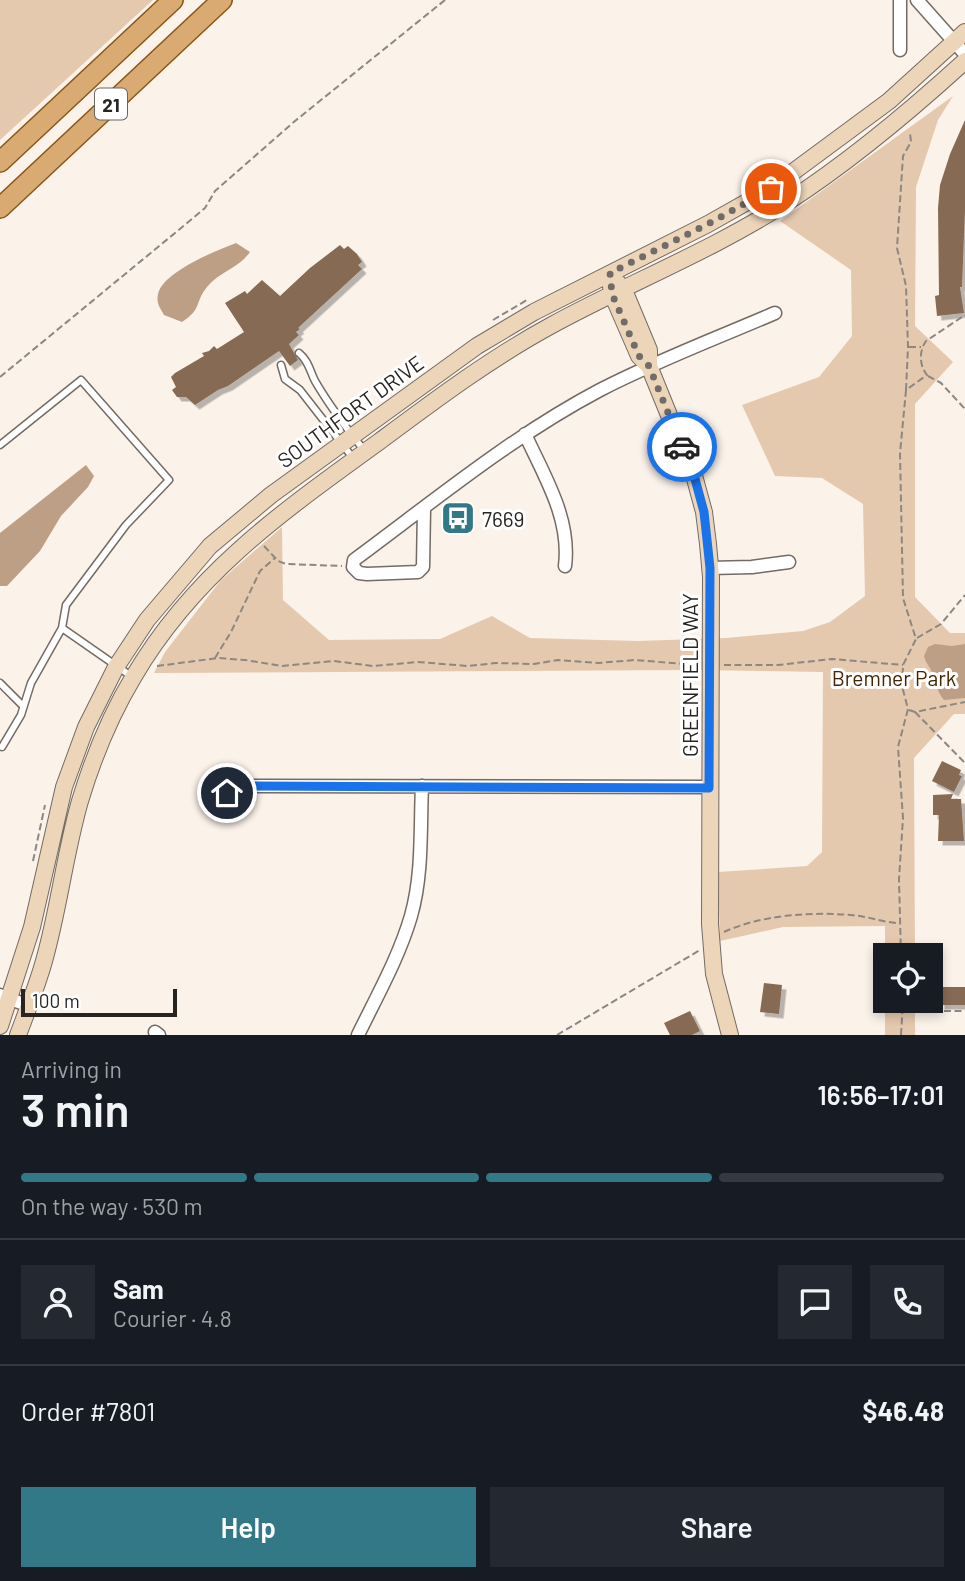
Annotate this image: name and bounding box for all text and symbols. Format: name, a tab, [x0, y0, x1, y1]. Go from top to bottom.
road number: 21	[95, 88, 127, 120]
pin	[741, 159, 801, 219]
icon: bag	[752, 170, 790, 208]
street label: SOUTHFORT DRIVE	[272, 350, 428, 472]
courier	[647, 412, 717, 482]
icon: car	[663, 428, 701, 466]
bus stop icon: 7669	[439, 499, 477, 537]
place label: 7669	[482, 506, 525, 531]
street label: GREENFIELD WAY	[677, 593, 702, 757]
park label: Bremner Park	[832, 665, 956, 690]
pin	[197, 763, 257, 823]
icon: home	[208, 774, 246, 812]
map controls	[873, 943, 943, 1013]
button: locate	[873, 943, 943, 1013]
scale bar	[21, 986, 177, 1018]
text: 100 m	[32, 989, 80, 1012]
text: Arriving in	[21, 1055, 122, 1083]
text: 16:56–17:01	[818, 1079, 944, 1110]
text: 3 min	[21, 1081, 130, 1136]
text: On the way · 530 m	[21, 1192, 203, 1220]
button: person	[21, 1265, 95, 1339]
button: chat	[778, 1265, 852, 1339]
button: phone	[870, 1265, 944, 1339]
text: Sam	[113, 1273, 164, 1304]
text: Courier · 4.8	[113, 1304, 232, 1332]
text: Order #7801	[21, 1395, 155, 1426]
text: $46.48	[863, 1395, 944, 1426]
button: Help	[21, 1487, 476, 1567]
button: Share	[490, 1487, 944, 1567]

